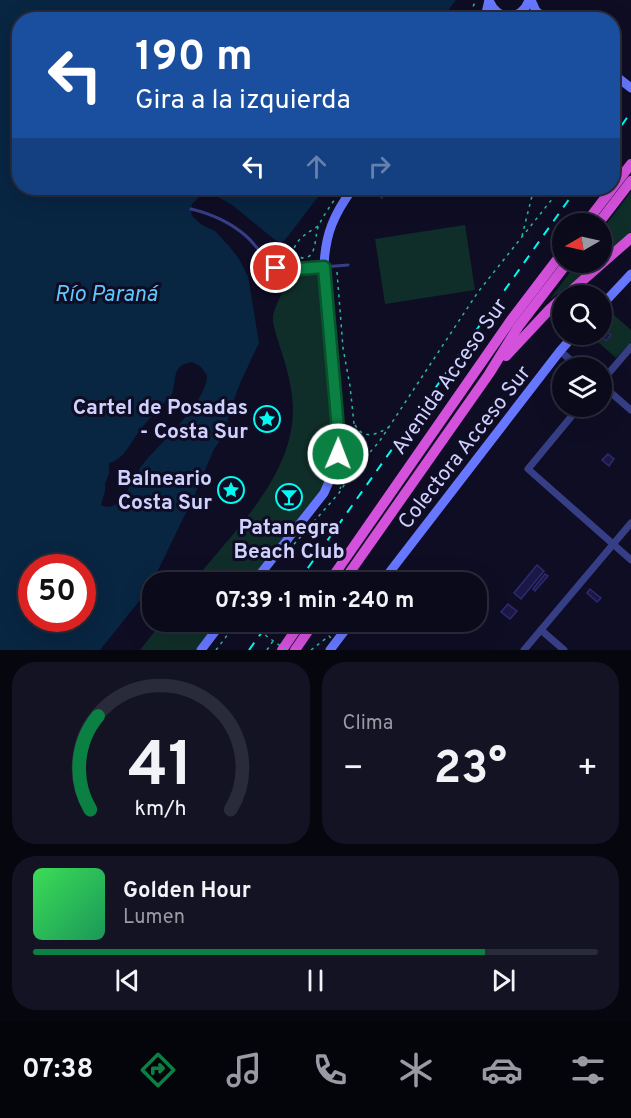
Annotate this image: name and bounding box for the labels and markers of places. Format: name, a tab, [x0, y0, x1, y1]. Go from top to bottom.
pin	[250, 242, 301, 293]
place label: Cartel de Posadas - Costa Sur	[73, 395, 248, 446]
place icon: Cartel de Posadas - Costa Sur	[252, 404, 282, 434]
place label: Balneario Costa Sur	[117, 466, 212, 517]
place icon: Balneario Costa Sur	[216, 475, 246, 505]
bar icon: Patanegra Beach Club	[274, 482, 304, 512]
place label: Patanegra Beach Club	[233, 515, 345, 566]

